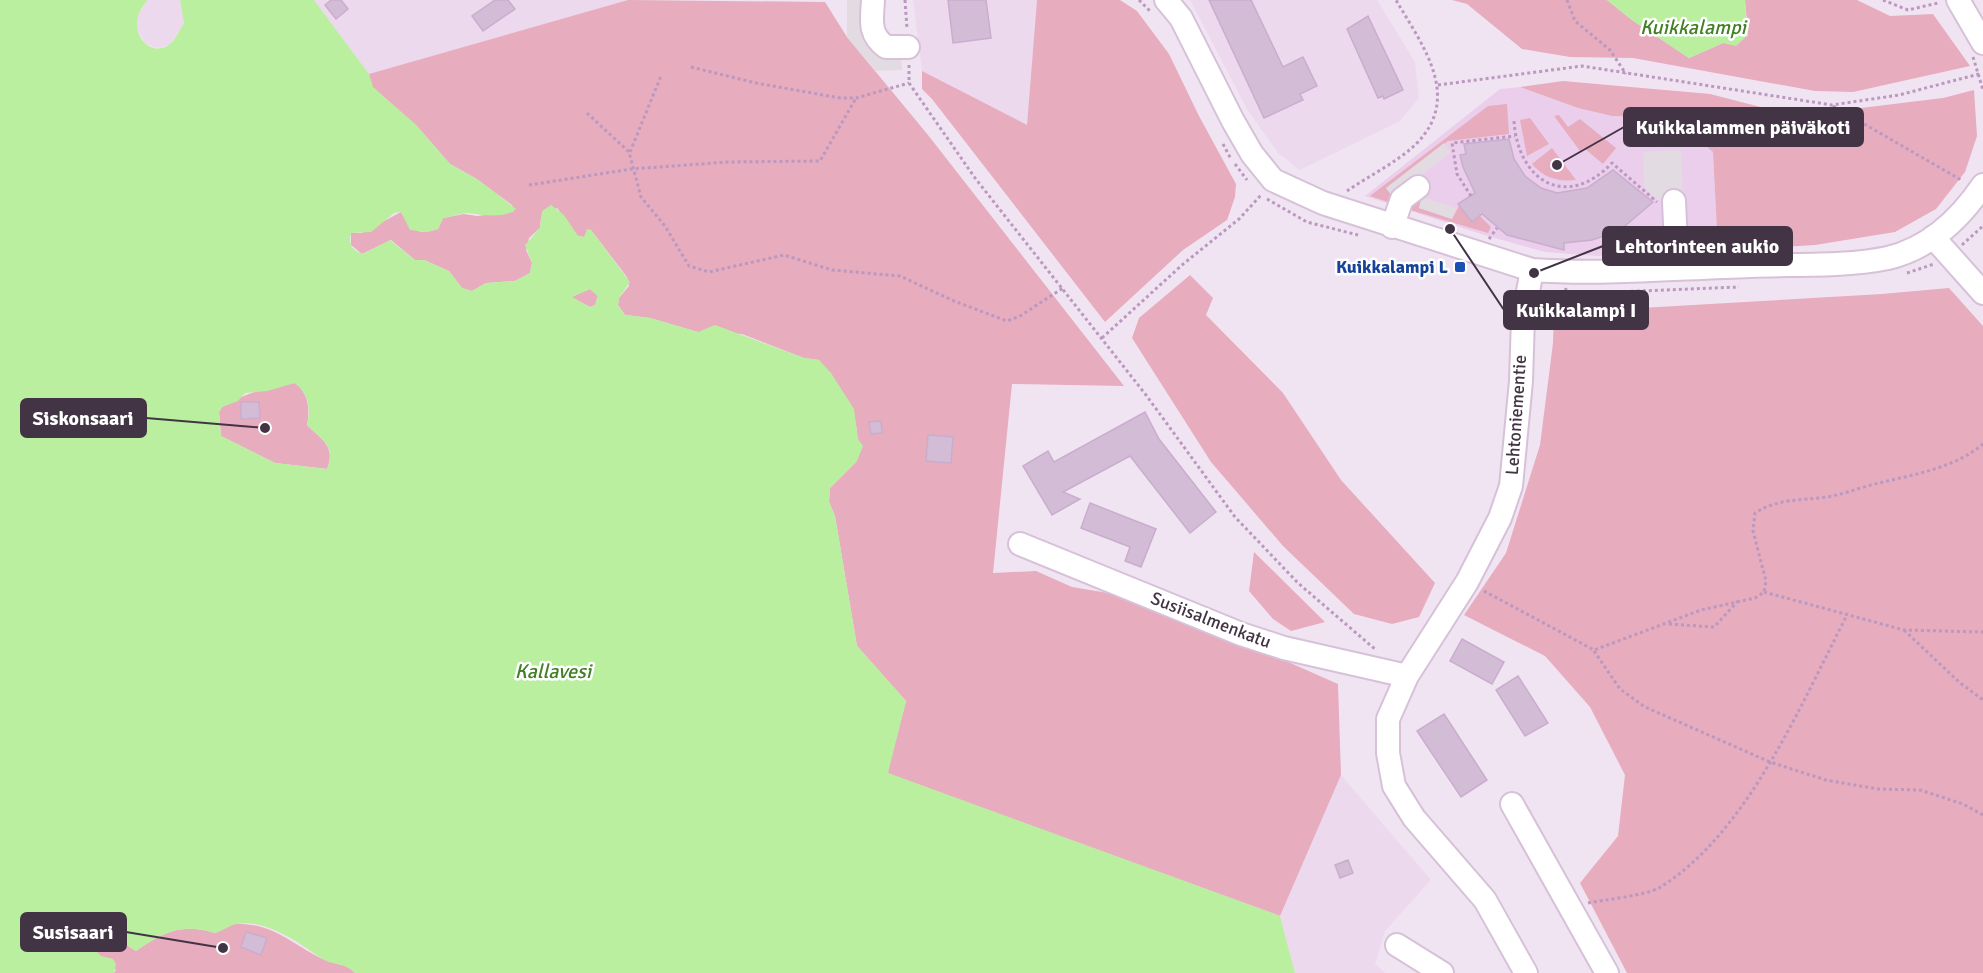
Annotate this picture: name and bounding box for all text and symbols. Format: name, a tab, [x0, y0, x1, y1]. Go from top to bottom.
water label: Kuikkalampi	[1640, 15, 1748, 40]
callout: Kuikkalammen päiväkoti	[1624, 108, 1863, 146]
text: Kuikkalammen päiväkoti	[1635, 115, 1851, 140]
callout: Lehtorinteen aukio	[1603, 227, 1792, 265]
text: Lehtorinteen aukio	[1615, 234, 1779, 259]
place label: Kuikkalampi L	[1336, 256, 1449, 278]
marker: Kuikkalampi L	[1453, 260, 1467, 274]
callout: Kuikkalampi I	[1504, 291, 1648, 329]
text: Kuikkalampi I	[1516, 298, 1636, 323]
street label: Lehtoniementie	[1501, 354, 1531, 476]
callout: Siskonsaari	[21, 399, 146, 437]
text: Siskonsaari	[32, 406, 134, 431]
street label: Susiisalmenkatu	[1148, 587, 1274, 653]
water label: Kallavesi	[515, 659, 593, 684]
callout: Susisaari	[21, 913, 126, 951]
text: Susisaari	[33, 920, 113, 945]

